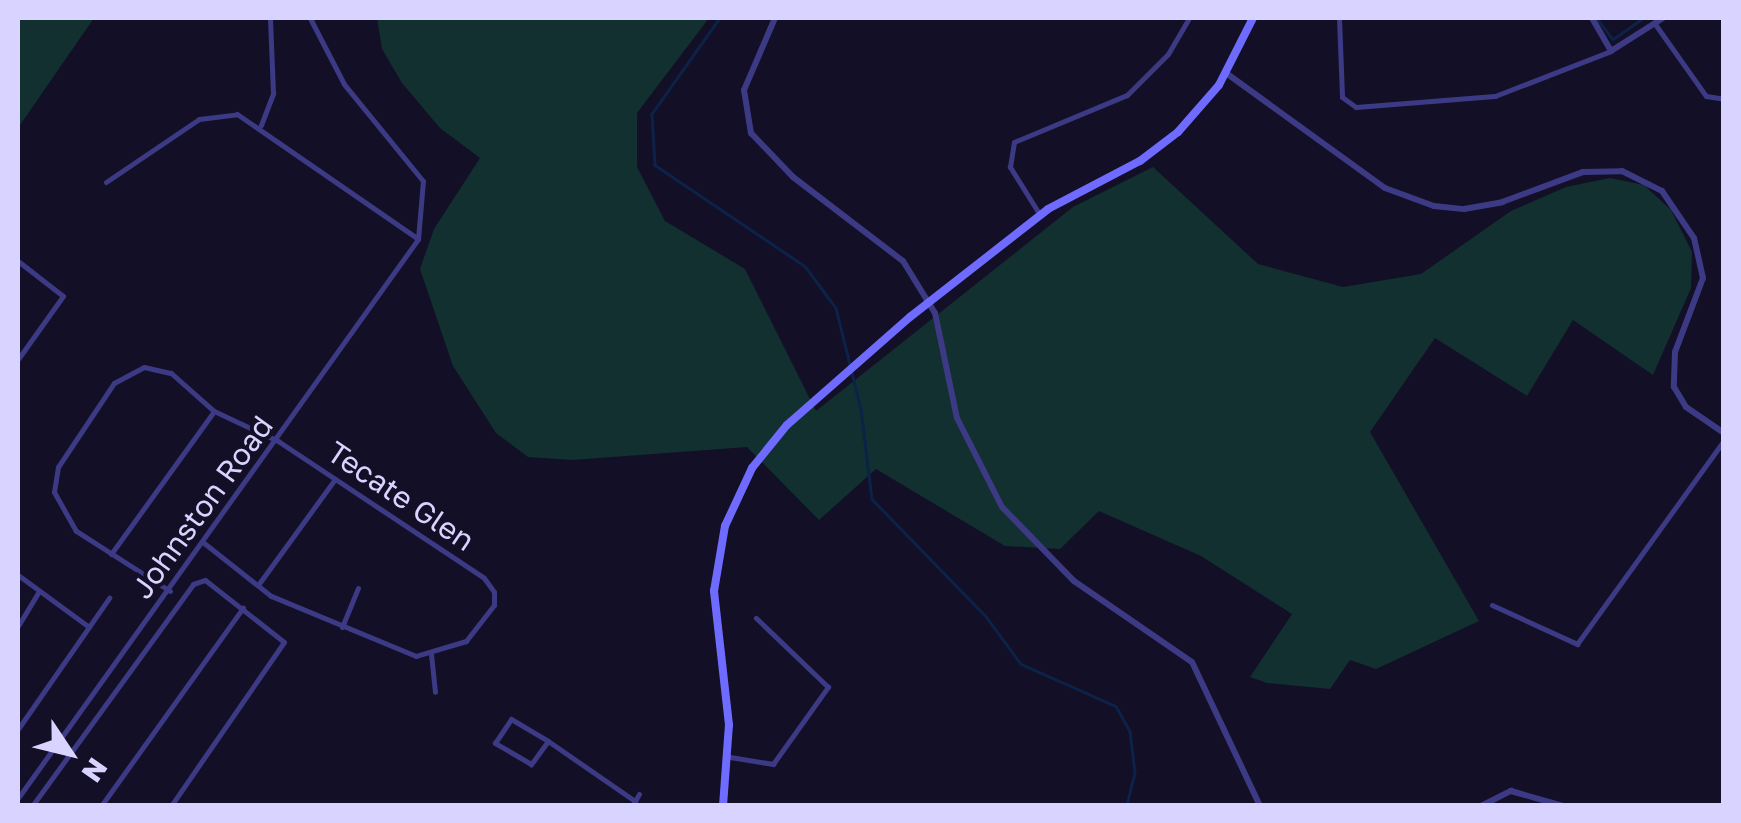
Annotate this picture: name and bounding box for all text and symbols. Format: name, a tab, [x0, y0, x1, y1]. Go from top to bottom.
street label: Johnston Road	[124, 409, 280, 605]
street label: Tecate Glen	[321, 434, 481, 558]
north arrow	[20, 703, 120, 803]
text: N	[75, 752, 115, 789]

